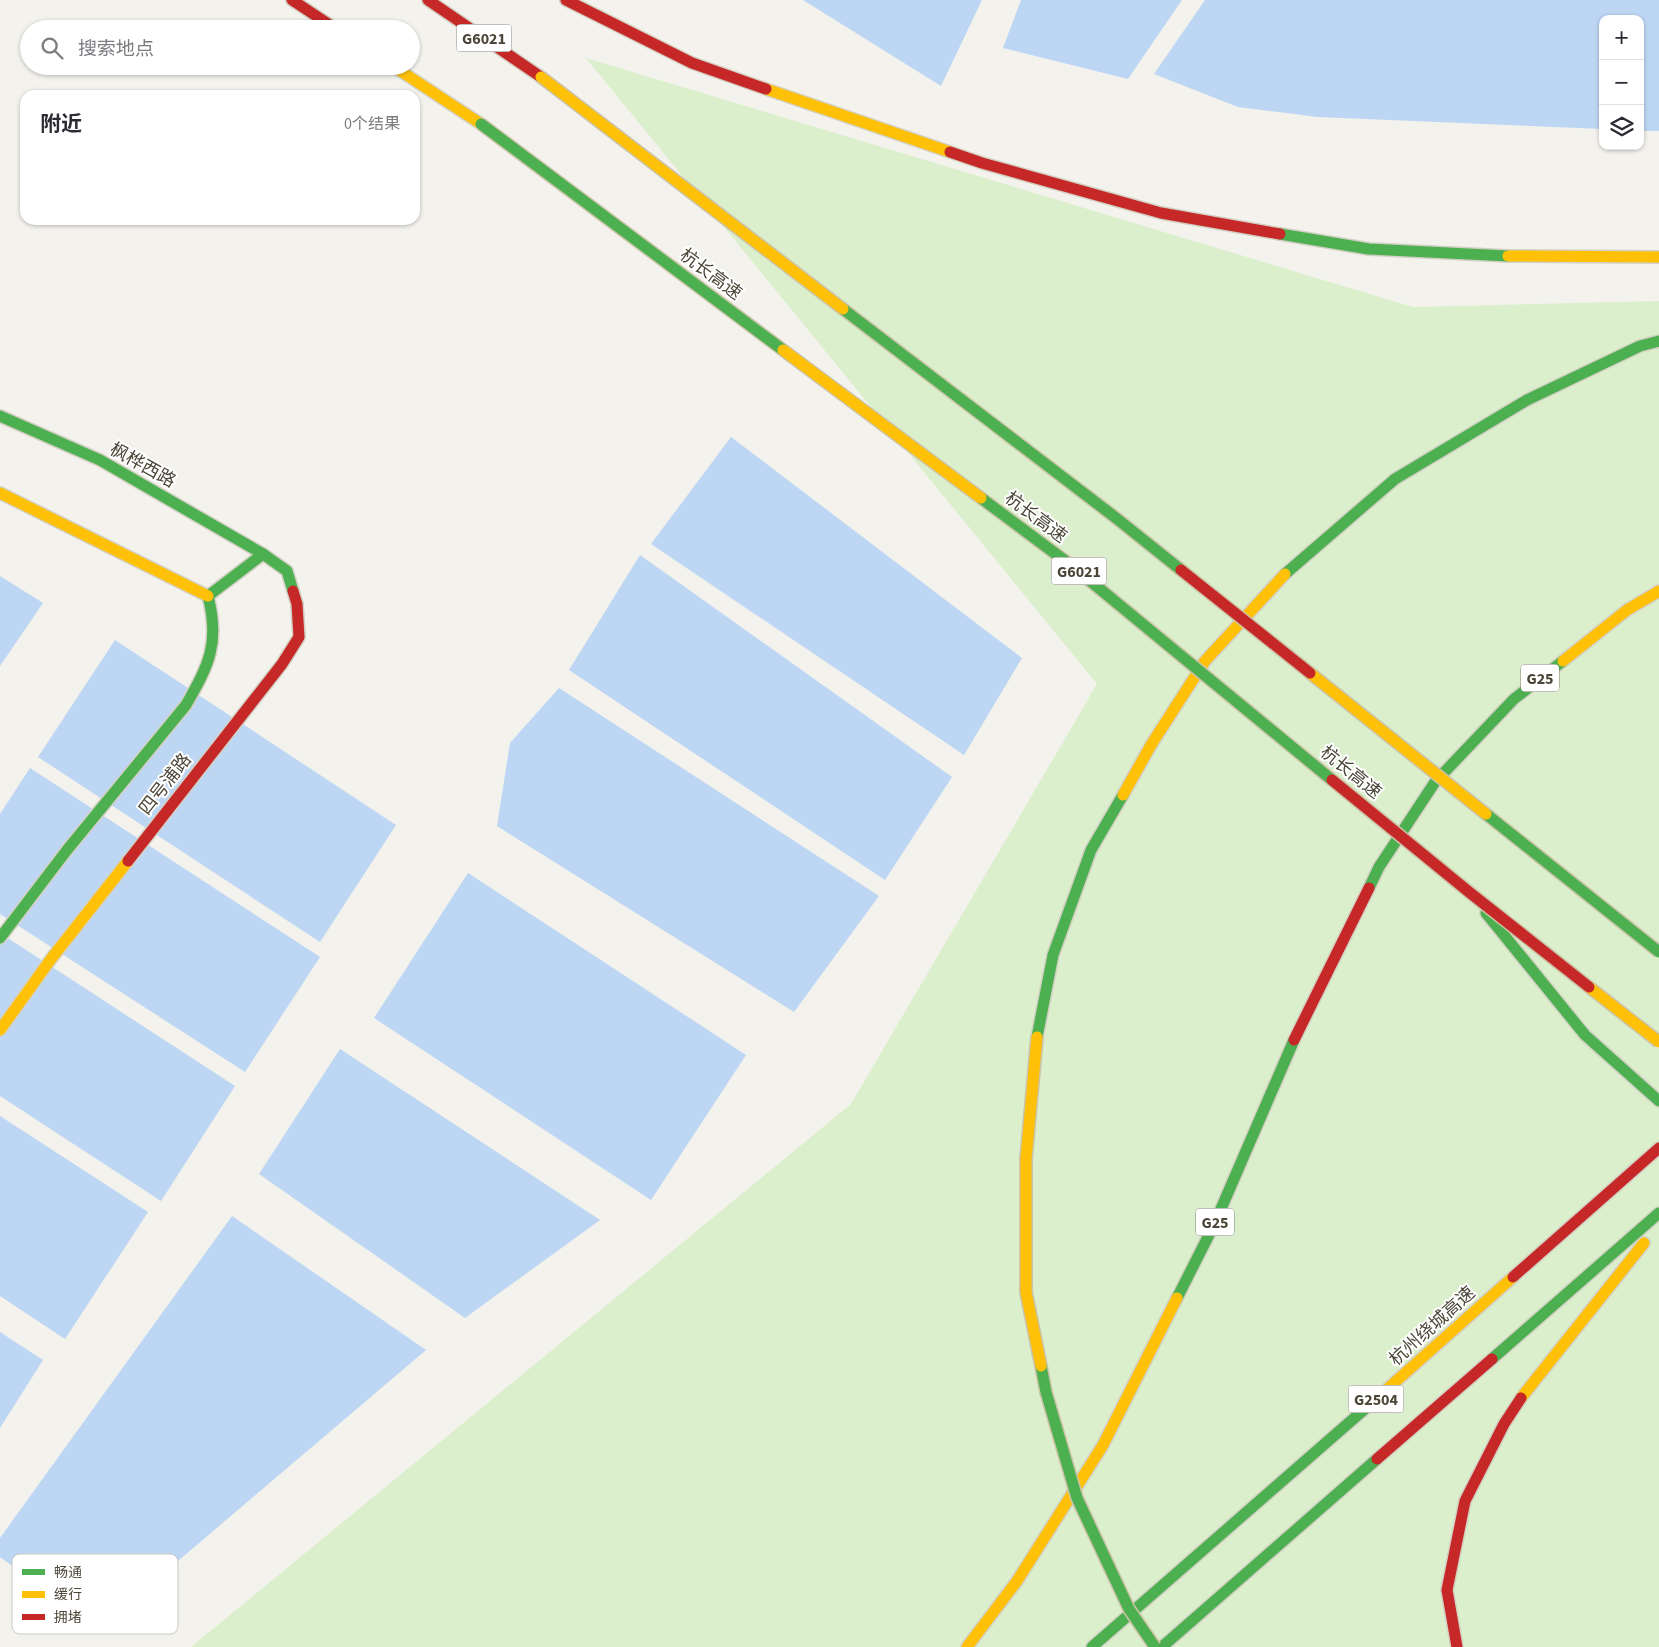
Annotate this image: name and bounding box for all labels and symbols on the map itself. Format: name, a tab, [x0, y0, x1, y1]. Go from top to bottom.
road number: G6021	[456, 24, 512, 52]
street label: 杭长高速	[674, 243, 747, 306]
street label: 枫桦西路	[105, 437, 180, 494]
street label: 杭长高速	[999, 486, 1072, 549]
road number: G6021	[1052, 558, 1106, 584]
road number: G25	[1521, 664, 1559, 691]
street label: 杭长高速	[1315, 740, 1387, 805]
street label: 四号浦路	[133, 748, 197, 820]
road number: G25	[1196, 1208, 1234, 1236]
street label: 杭州绕城高速	[1384, 1281, 1481, 1372]
road number: G2504	[1348, 1386, 1404, 1412]
legend	[12, 1554, 178, 1634]
text: 畅通	[54, 1563, 82, 1583]
text: 缓行	[54, 1585, 82, 1605]
text: 拥堵	[54, 1608, 82, 1628]

